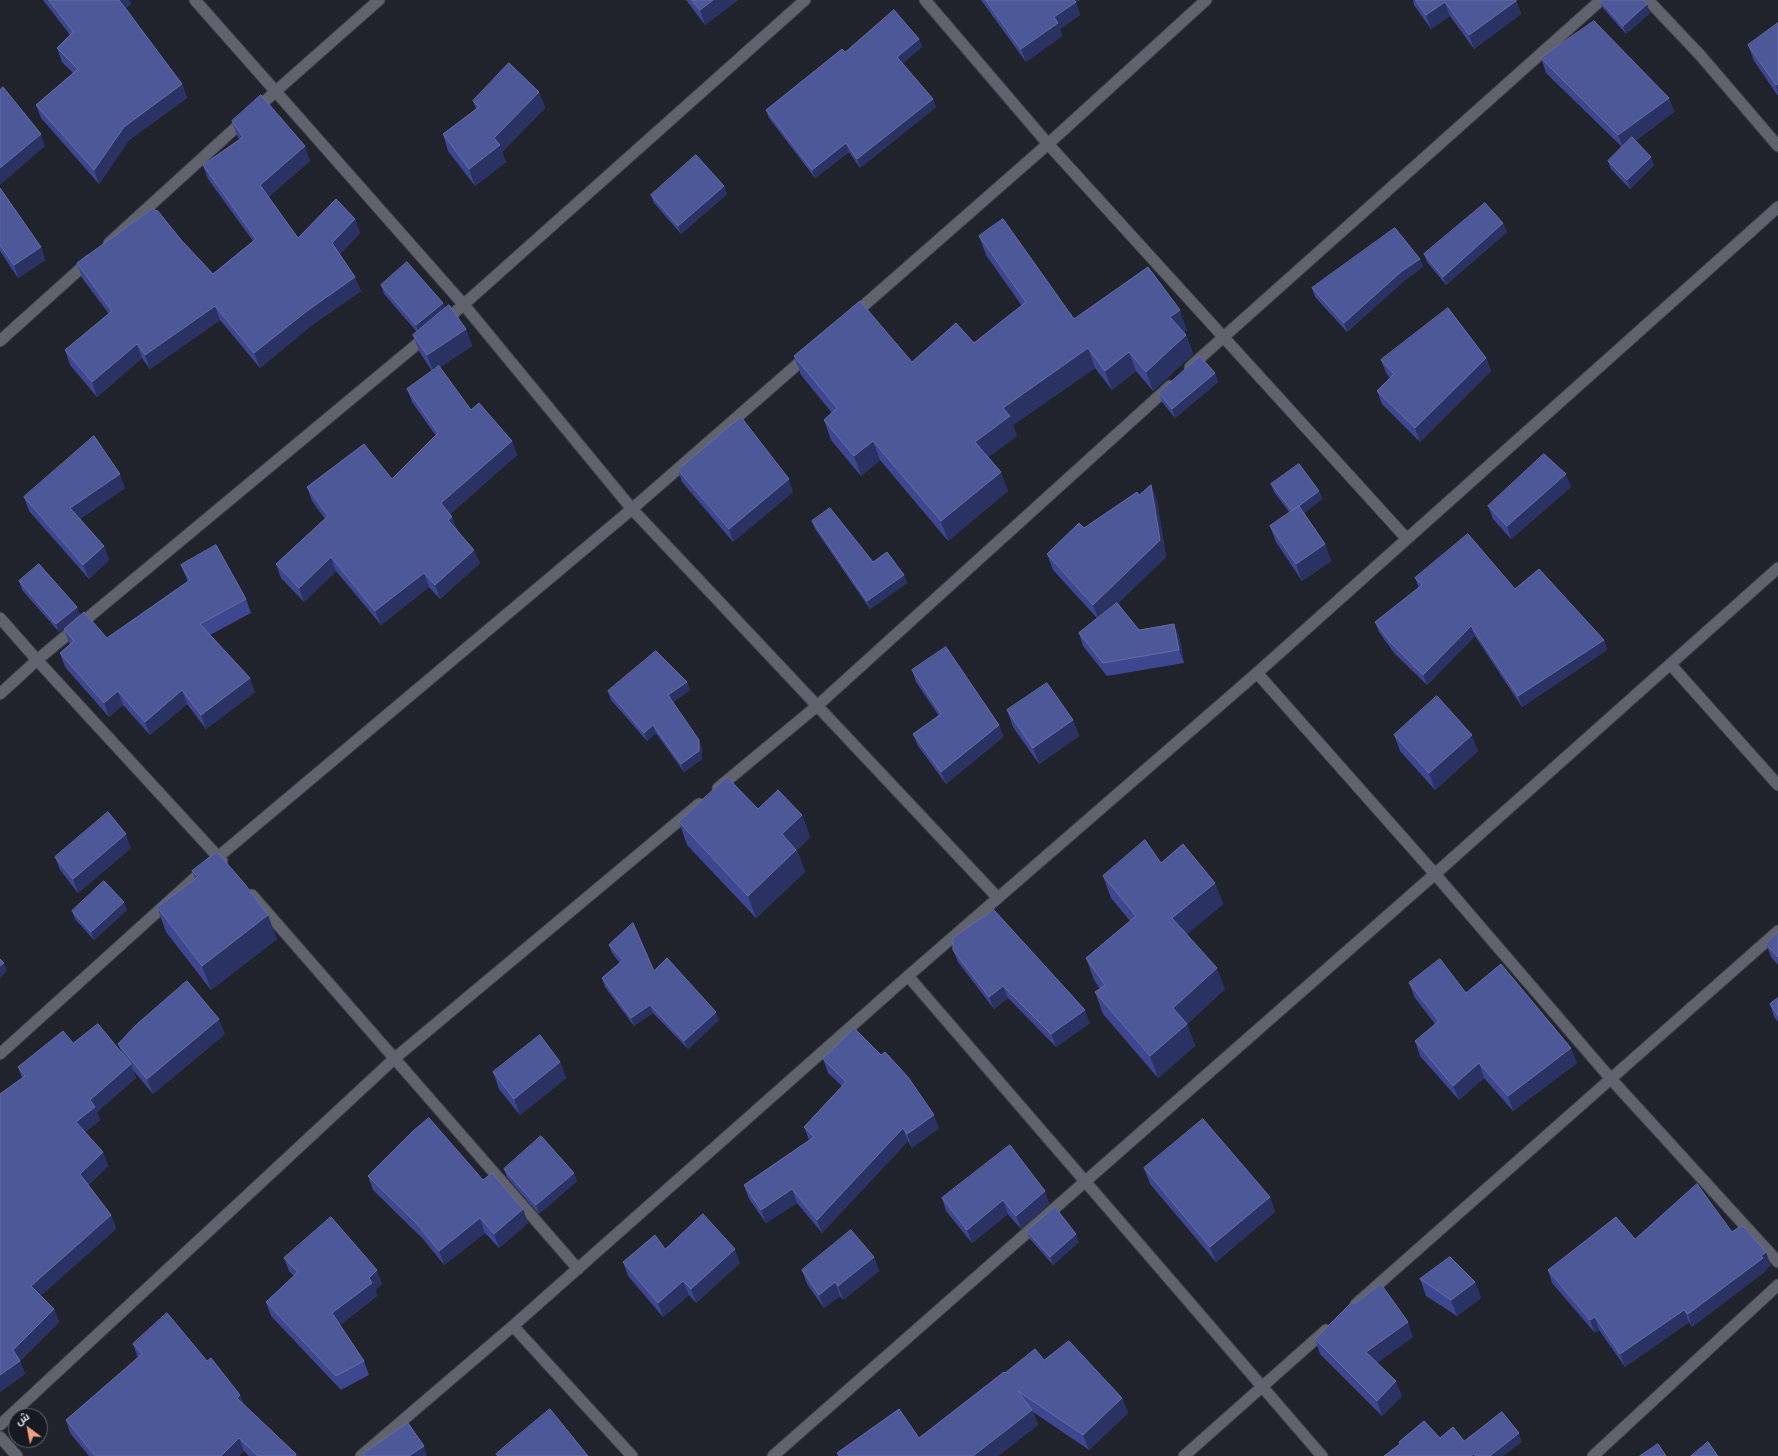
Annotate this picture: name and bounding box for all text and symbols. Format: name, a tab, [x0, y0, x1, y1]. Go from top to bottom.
north arrow	[8, 1408, 48, 1448]
text: ش	[12, 1409, 32, 1428]

